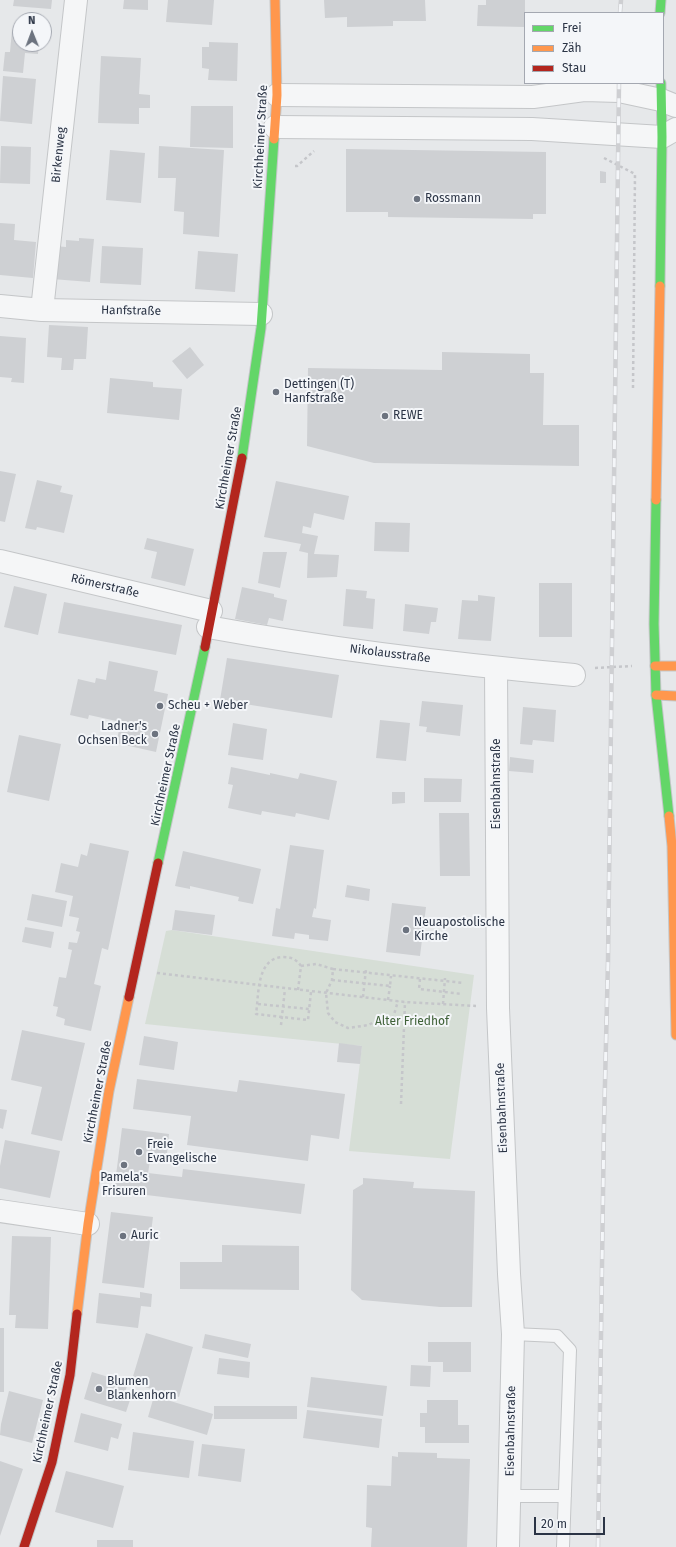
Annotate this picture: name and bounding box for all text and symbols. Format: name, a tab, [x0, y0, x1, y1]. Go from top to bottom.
north arrow	[12, 12, 52, 52]
legend	[524, 12, 664, 84]
text: N	[28, 14, 36, 27]
text: Frei	[562, 21, 582, 35]
text: Zäh	[562, 41, 582, 55]
text: Stau	[562, 61, 586, 75]
street label: Kirchheimer Straße	[251, 85, 271, 189]
street label: Birkenweg	[49, 126, 69, 184]
place label: Rossmann	[425, 192, 481, 206]
marker: Rossmann	[412, 194, 422, 204]
street label: Hanfstraße	[101, 303, 161, 319]
place label: Dettingen (T) Hanfstraße	[284, 378, 354, 406]
marker: Dettingen (T) Hanfstraße	[271, 387, 281, 397]
street label: Kirchheimer Straße	[213, 405, 245, 511]
place label: REWE	[393, 409, 423, 423]
marker: REWE	[380, 411, 390, 421]
street label: Römerstraße	[69, 571, 141, 601]
street label: Nikolausstraße	[349, 642, 431, 666]
place label: Scheu + Weber	[168, 699, 248, 713]
marker: Scheu + Weber	[155, 701, 165, 711]
place label: Ladner's Ochsen Beck	[78, 720, 147, 748]
street label: Kirchheimer Straße	[148, 722, 184, 828]
marker: Ladner's Ochsen Beck	[150, 729, 160, 739]
street label: Eisenbahnstraße	[490, 739, 504, 829]
place label: Neuapostolische Kirche	[414, 916, 505, 944]
marker: Neuapostolische Kirche	[401, 925, 411, 935]
park label: Alter Friedhof	[375, 1015, 449, 1029]
street label: Kirchheimer Straße	[81, 1039, 115, 1145]
street label: Eisenbahnstraße	[493, 1062, 511, 1154]
place label: Freie Evangelische	[147, 1138, 217, 1166]
marker: Freie Evangelische	[134, 1147, 144, 1157]
marker: Pamela's Frisuren	[119, 1160, 129, 1170]
place label: Pamela's Frisuren	[100, 1171, 148, 1199]
place label: Auric	[131, 1229, 159, 1243]
marker: Auric	[118, 1231, 128, 1241]
street label: Kirchheimer Straße	[30, 1359, 66, 1465]
place label: Blumen Blankenhorn	[107, 1375, 177, 1403]
marker: Blumen Blankenhorn	[94, 1384, 104, 1394]
street label: Eisenbahnstraße	[503, 1385, 519, 1477]
scale bar	[536, 1509, 607, 1535]
text: 20 m	[541, 1517, 567, 1531]

